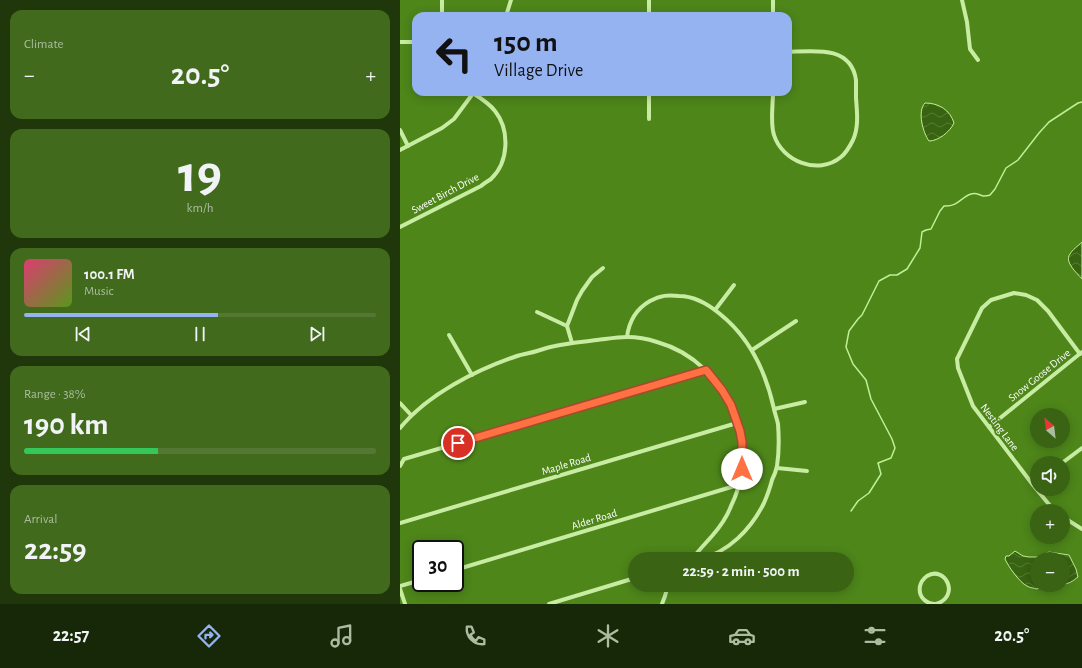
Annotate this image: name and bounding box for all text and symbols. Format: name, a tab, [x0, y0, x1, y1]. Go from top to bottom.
icon: left	[428, 28, 480, 80]
text: 150 m	[494, 29, 558, 57]
text: Climate	[24, 38, 63, 51]
text: 20.5°	[171, 60, 229, 90]
text: Village Drive	[494, 62, 583, 80]
text: −	[24, 64, 35, 86]
text: +	[365, 64, 376, 86]
text: 19	[178, 149, 222, 201]
street label: Sweet Birch Drive	[410, 171, 481, 216]
text: km/h	[187, 202, 213, 215]
text: 100.1 FM	[84, 267, 135, 282]
text: Music	[84, 285, 114, 298]
icon: previous	[72, 323, 94, 345]
icon: pause	[189, 323, 211, 345]
icon: next	[306, 323, 328, 345]
street label: Snow Goose Drive	[1006, 347, 1072, 404]
text: Range · 38%	[24, 388, 85, 401]
street label: Nesting Lane	[978, 402, 1021, 453]
north arrow	[1030, 408, 1070, 448]
map controls	[1030, 408, 1070, 592]
text: 190 km	[24, 410, 109, 440]
pin	[441, 426, 475, 460]
icon: arrive	[447, 432, 469, 454]
position arrow	[721, 448, 763, 490]
street label: Maple Road	[540, 452, 592, 477]
button: sound	[1030, 456, 1070, 496]
button: +	[1030, 504, 1070, 544]
street label: Alder Road	[570, 507, 619, 532]
text: Arrival	[24, 513, 57, 526]
text: 22:59	[24, 535, 87, 565]
speed limit sign: 30	[412, 540, 464, 592]
button: −	[1030, 552, 1070, 592]
text: 22:59 · 2 min · 500 m	[683, 564, 800, 579]
icon: directions	[195, 622, 223, 650]
icon: music	[328, 622, 356, 650]
icon: phone	[461, 622, 489, 650]
icon: climate	[594, 622, 622, 650]
icon: car	[728, 622, 756, 650]
icon: filters	[861, 622, 889, 650]
text: 22:57	[53, 627, 89, 645]
text: 20.5°	[994, 627, 1029, 645]

